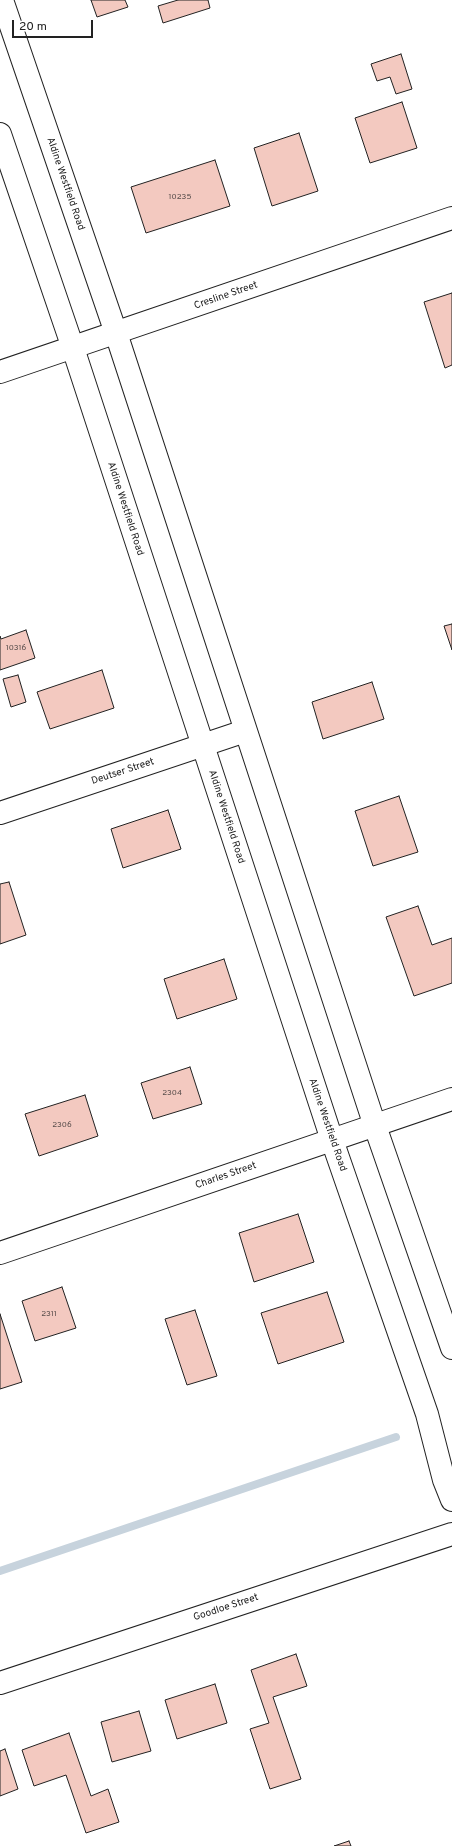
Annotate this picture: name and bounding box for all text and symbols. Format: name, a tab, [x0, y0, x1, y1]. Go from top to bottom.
scale bar	[14, 12, 95, 38]
text: 20 m	[19, 19, 47, 35]
street label: Aldine Westfield Road	[43, 136, 87, 232]
house number: 10235	[169, 192, 191, 202]
street label: Cresline Street	[193, 280, 259, 312]
street label: Aldine Westfield Road	[104, 461, 146, 557]
house number: 10316	[6, 643, 26, 653]
street label: Deutser Street	[90, 756, 156, 788]
street label: Aldine Westfield Road	[205, 769, 247, 865]
street label: Aldine Westfield Road	[305, 1077, 349, 1173]
house number: 2304	[162, 1088, 182, 1098]
house number: 2306	[52, 1120, 72, 1130]
street label: Charles Street	[194, 1160, 258, 1192]
house number: 2311	[41, 1309, 57, 1319]
street label: Goodloe Street	[192, 1592, 260, 1624]

